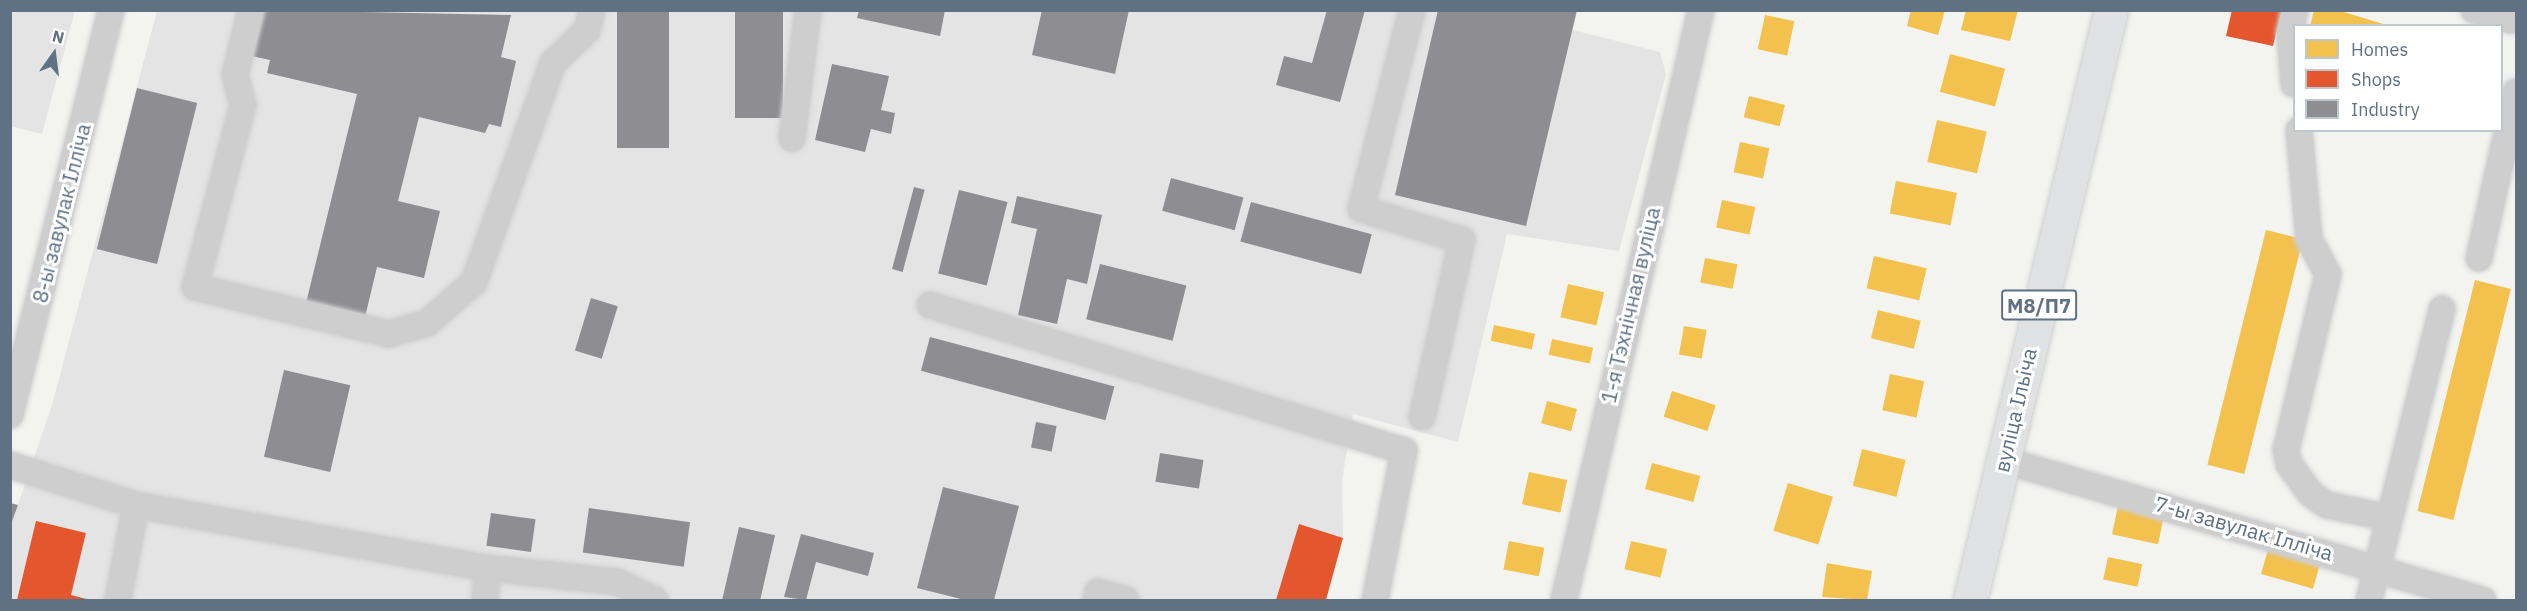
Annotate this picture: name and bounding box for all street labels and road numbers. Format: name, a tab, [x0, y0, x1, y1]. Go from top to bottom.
street label: 8-ы завулак Ілліча	[27, 121, 95, 305]
street label: 1-я Тэхнічная вуліца	[1595, 205, 1665, 405]
road number: М8/П7	[2000, 288, 2078, 322]
street label: вуліца Ільіча	[1988, 345, 2042, 475]
street label: 7-ы завулак Ілліча	[2152, 491, 2336, 565]

